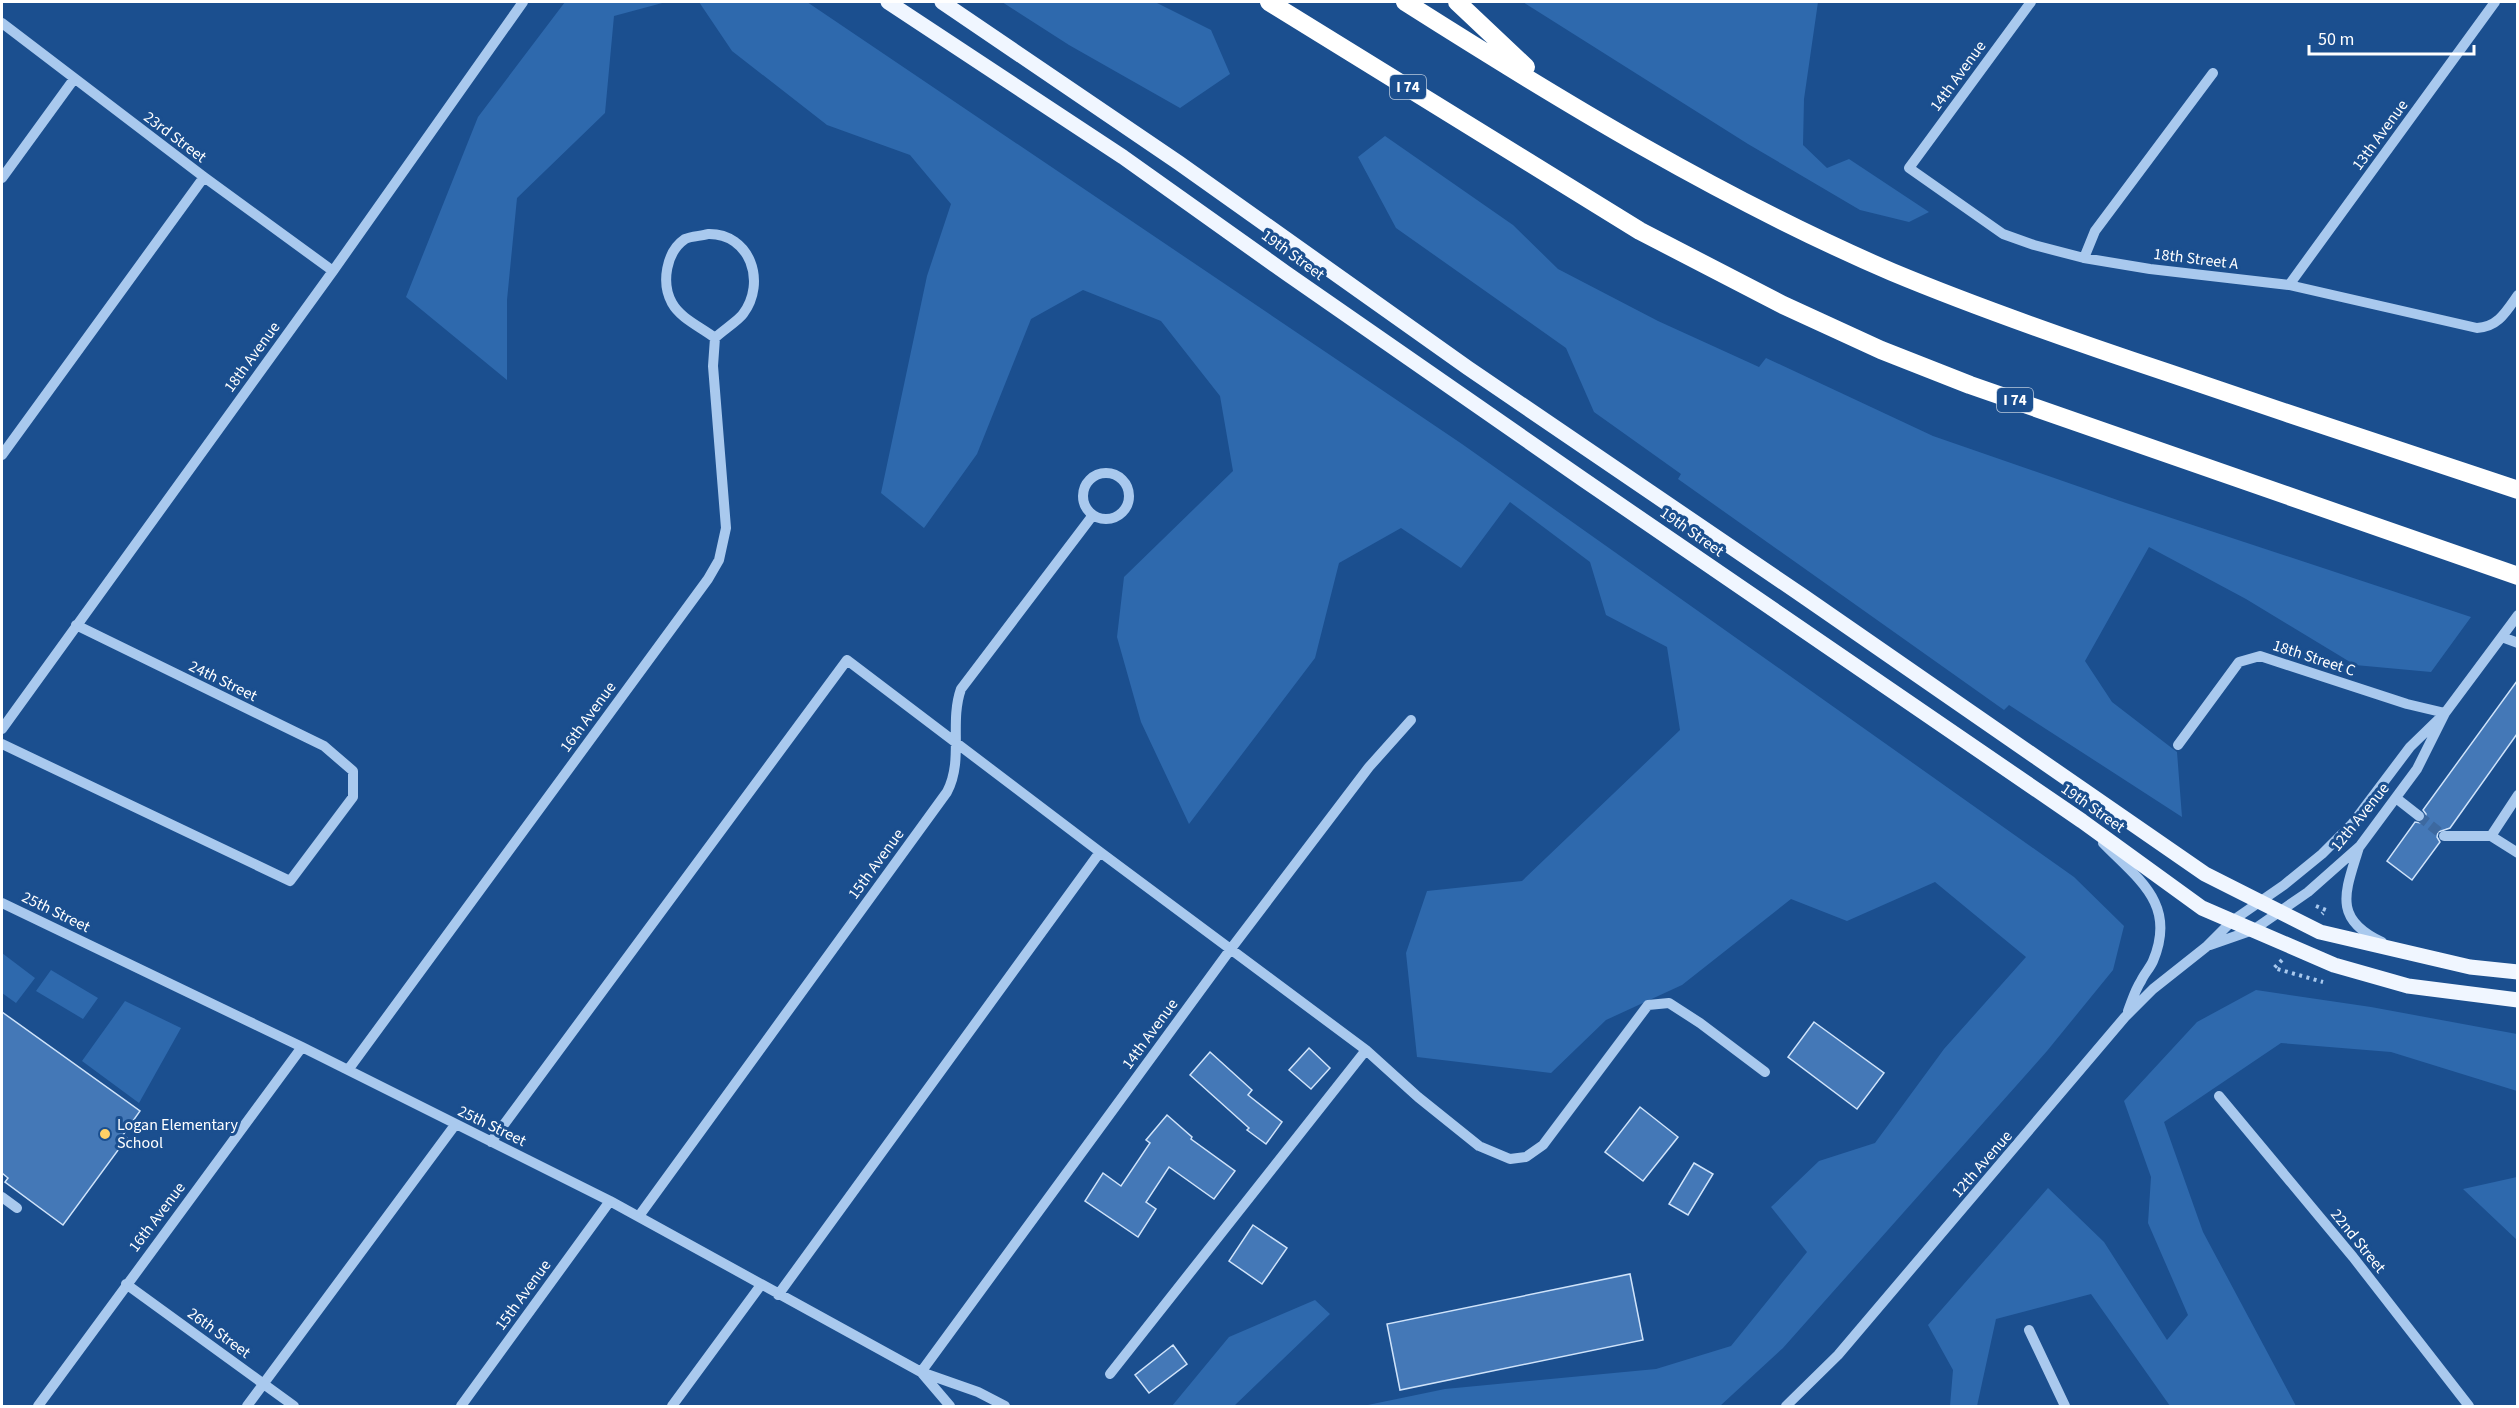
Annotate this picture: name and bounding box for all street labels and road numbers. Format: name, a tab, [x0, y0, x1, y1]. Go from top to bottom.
street label: 14th Avenue	[1925, 36, 1991, 116]
road number: I 74	[1390, 75, 1426, 99]
street label: 13th Avenue	[2347, 95, 2413, 175]
street label: 23rd Street	[139, 106, 211, 168]
street label: 19th Street	[1257, 225, 1330, 286]
street label: 18th Street A	[2152, 243, 2240, 275]
street label: 18th Avenue	[219, 317, 285, 397]
road number: I 74	[1997, 388, 2033, 412]
street label: 19th Street	[1656, 502, 1729, 562]
street label: 18th Street C	[2270, 634, 2358, 682]
street label: 24th Street	[185, 655, 261, 707]
street label: 16th Avenue	[555, 677, 621, 757]
street label: 19th Street	[2057, 778, 2130, 838]
street label: 12th Avenue	[2325, 778, 2395, 856]
street label: 15th Avenue	[843, 824, 909, 904]
street label: 25th Street	[18, 886, 94, 938]
street label: 14th Avenue	[1117, 994, 1183, 1074]
street label: 25th Street	[454, 1100, 530, 1152]
street label: 12th Avenue	[1947, 1126, 2017, 1202]
street label: 16th Avenue	[123, 1177, 191, 1257]
street label: 22nd Street	[2325, 1204, 2391, 1278]
street label: 15th Avenue	[490, 1255, 556, 1335]
street label: 26th Street	[183, 1303, 256, 1364]

